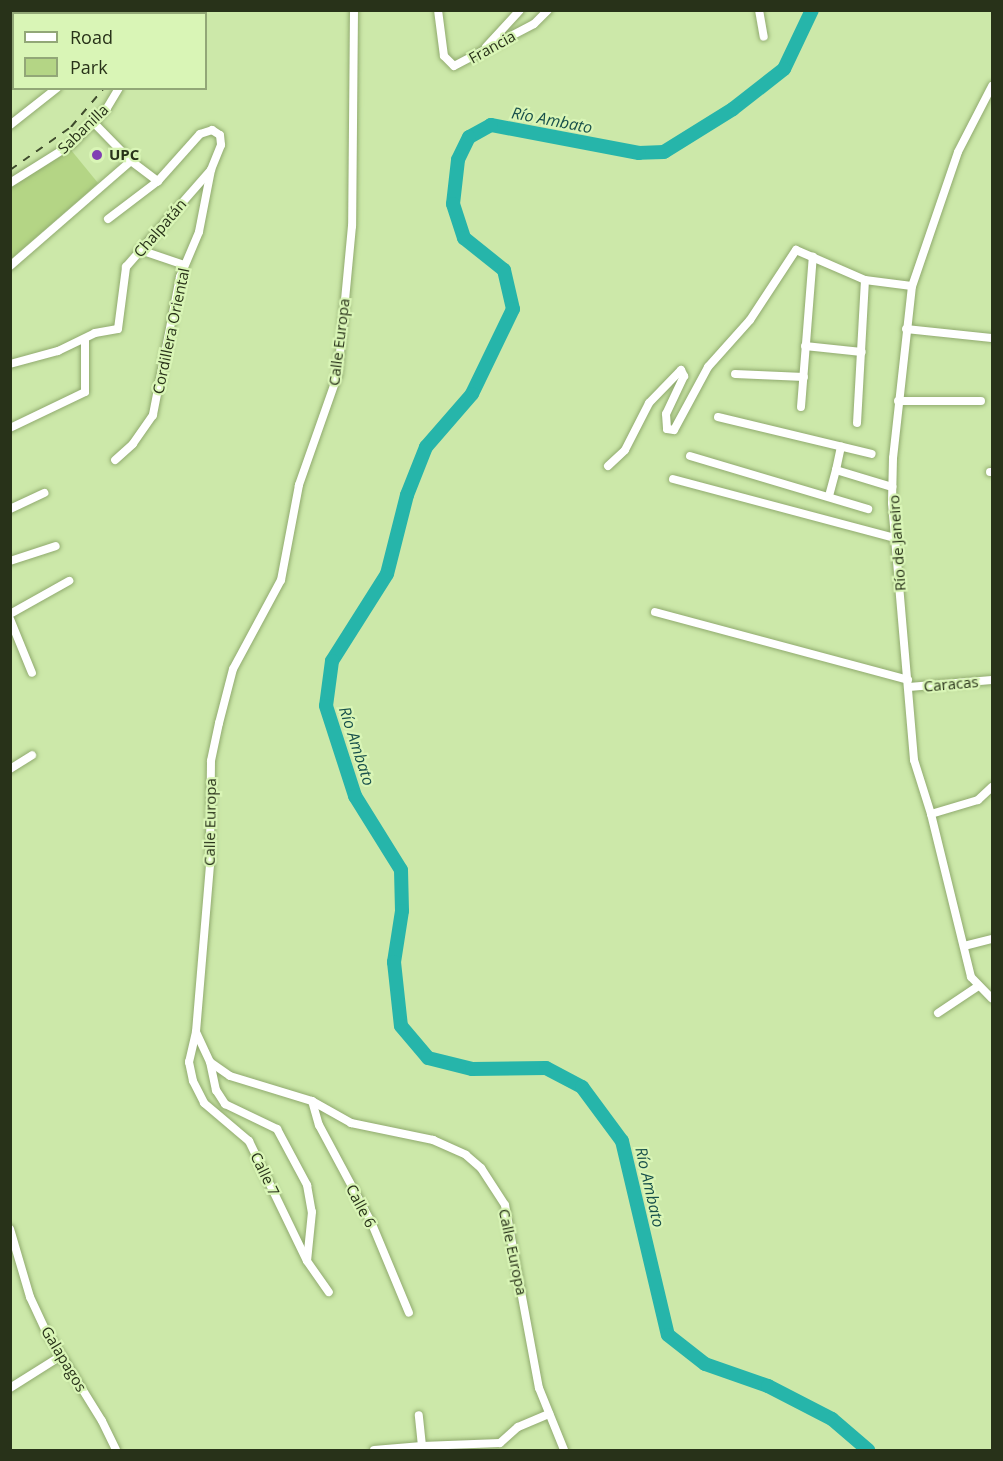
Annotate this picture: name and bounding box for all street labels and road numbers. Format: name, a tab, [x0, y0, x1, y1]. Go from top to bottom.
street label: Francia	[465, 27, 519, 67]
street label: Sabanilla	[54, 101, 112, 157]
street label: Chalpatán	[130, 195, 190, 261]
street label: Cordillera Oriental	[149, 266, 193, 396]
street label: Calle Europa	[325, 297, 353, 387]
street label: Río de Janeiro	[885, 494, 909, 592]
street label: Caracas	[923, 673, 979, 695]
street label: Calle Europa	[200, 778, 220, 866]
street label: Calle 7	[247, 1149, 283, 1199]
street label: Calle 6	[342, 1181, 380, 1231]
street label: Calle Europa	[495, 1207, 531, 1297]
street label: Galapagos	[37, 1323, 91, 1395]

